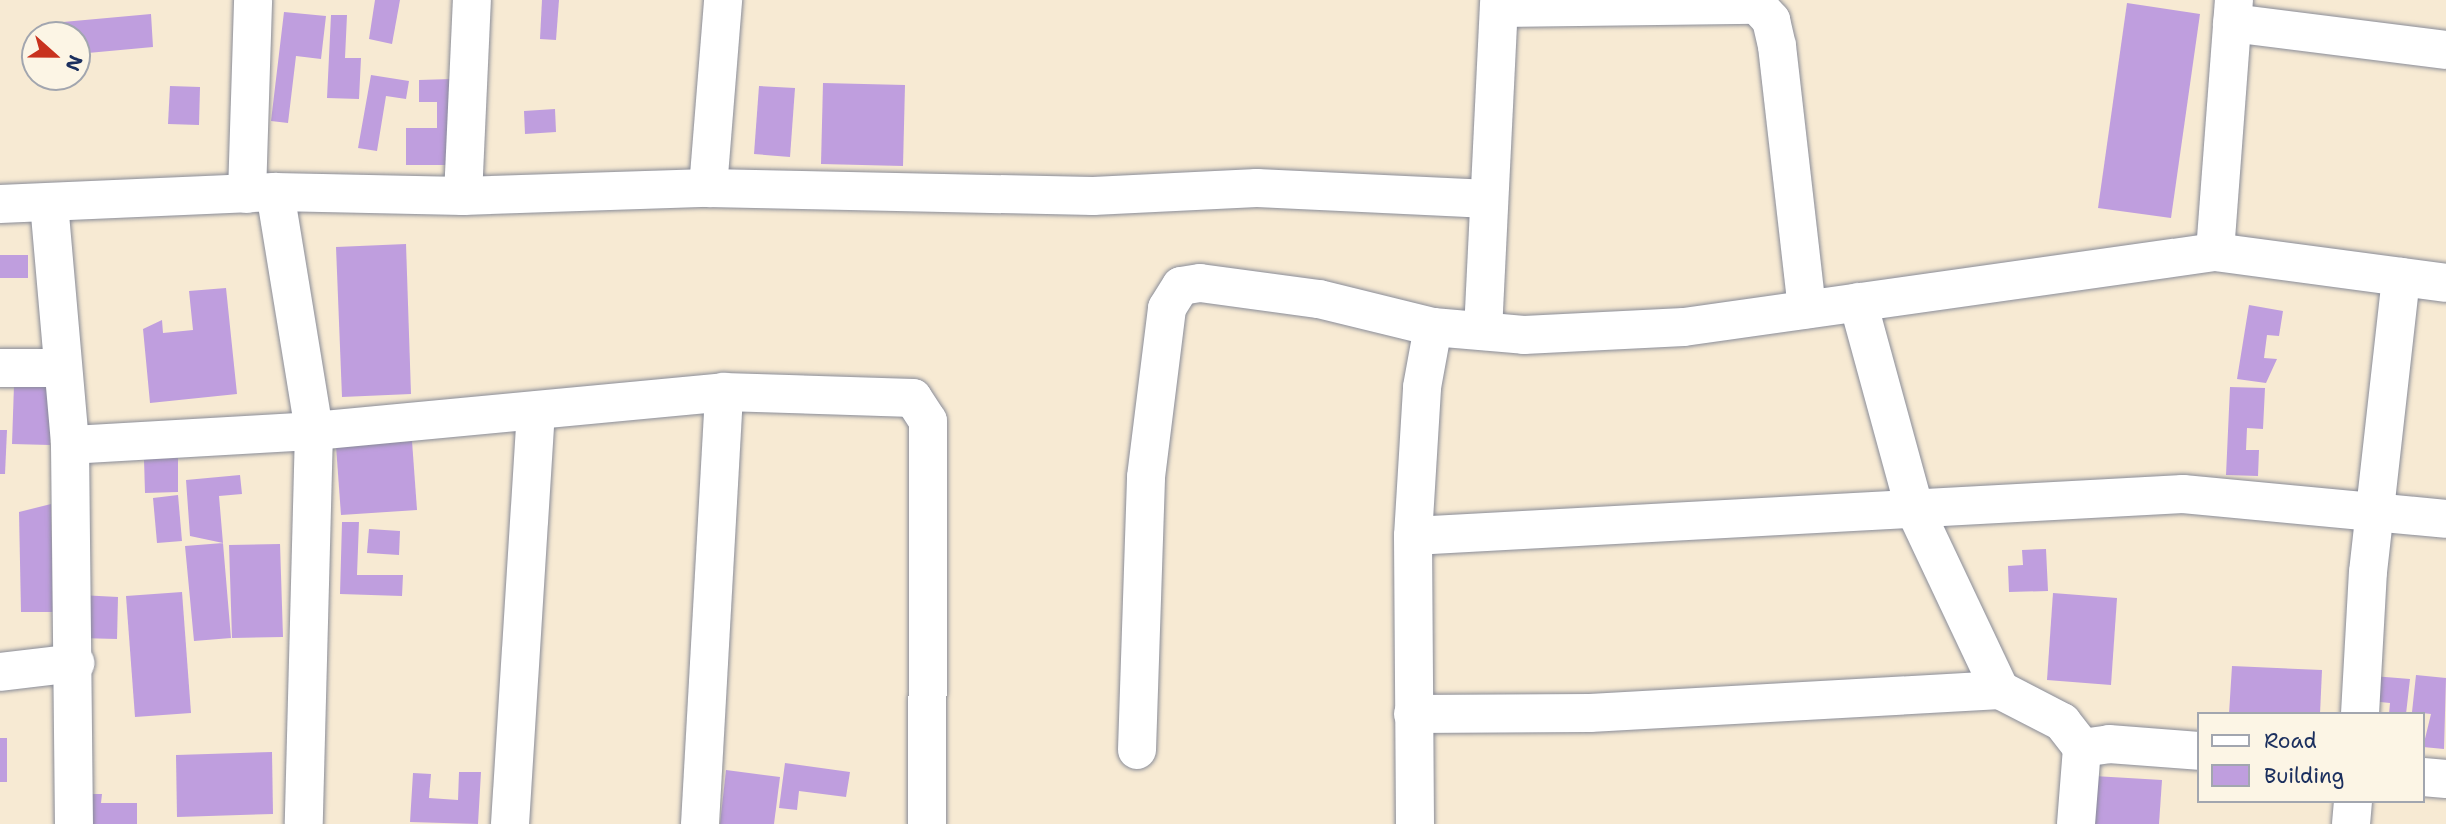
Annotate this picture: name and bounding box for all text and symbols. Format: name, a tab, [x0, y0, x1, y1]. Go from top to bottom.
north arrow	[21, 21, 91, 91]
text: N	[60, 51, 89, 74]
legend	[2198, 712, 2425, 803]
text: Road	[2264, 727, 2317, 755]
text: Building	[2264, 762, 2344, 790]

